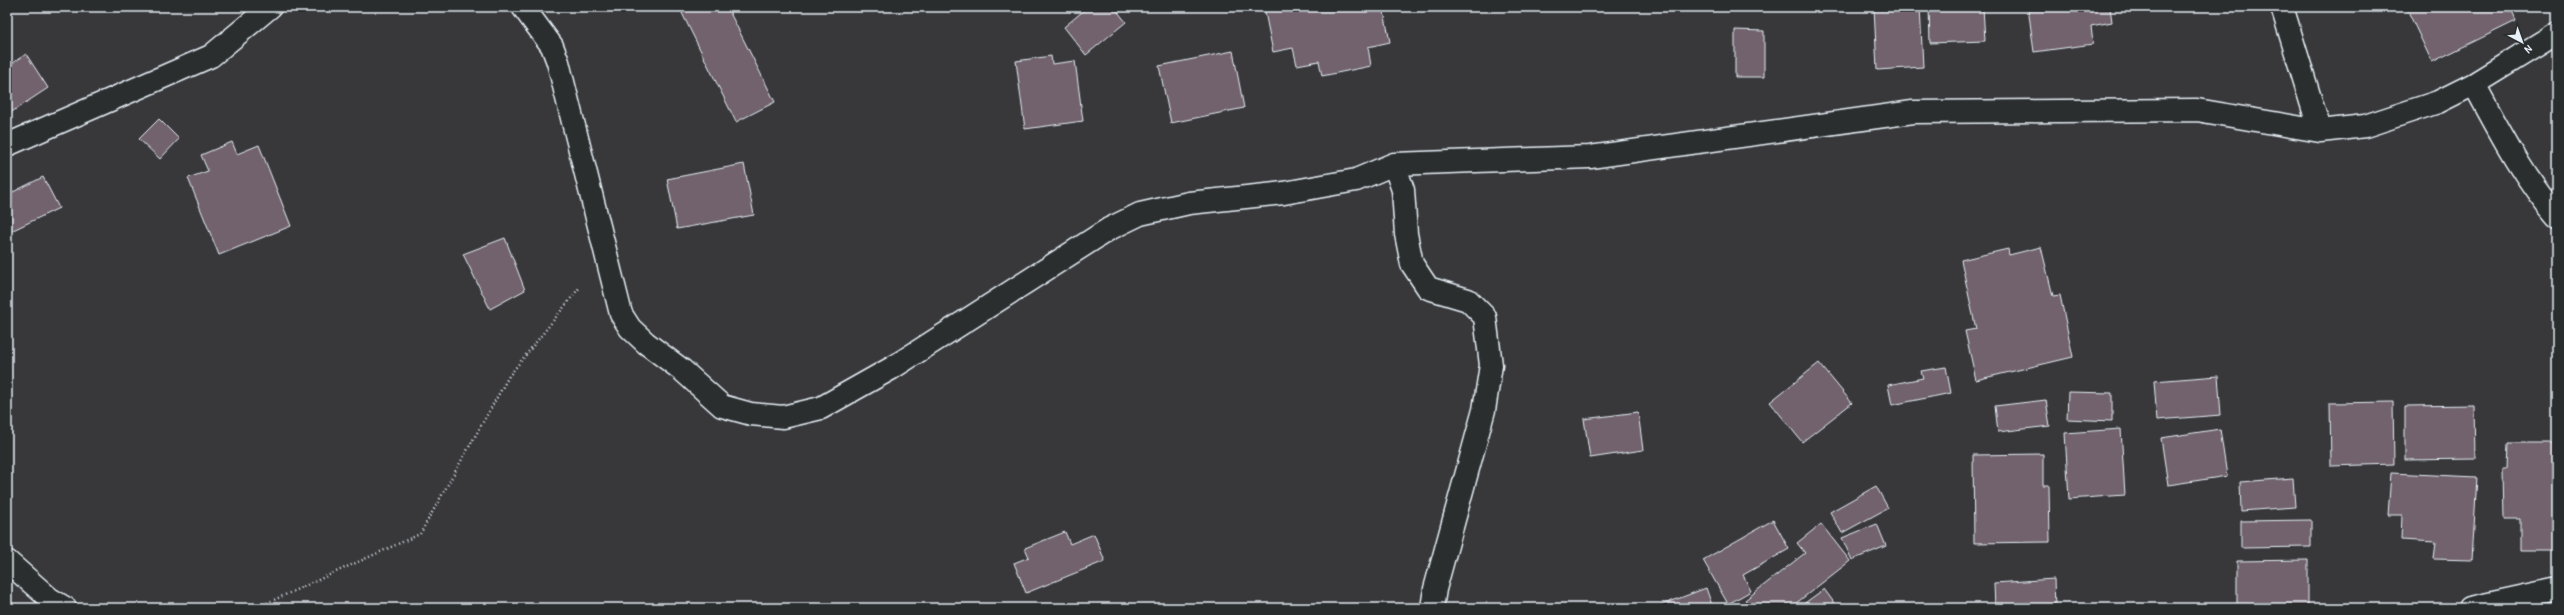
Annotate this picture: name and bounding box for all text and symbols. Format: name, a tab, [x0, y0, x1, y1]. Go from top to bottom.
north arrow	[2502, 22, 2542, 62]
text: N	[2522, 42, 2535, 57]

